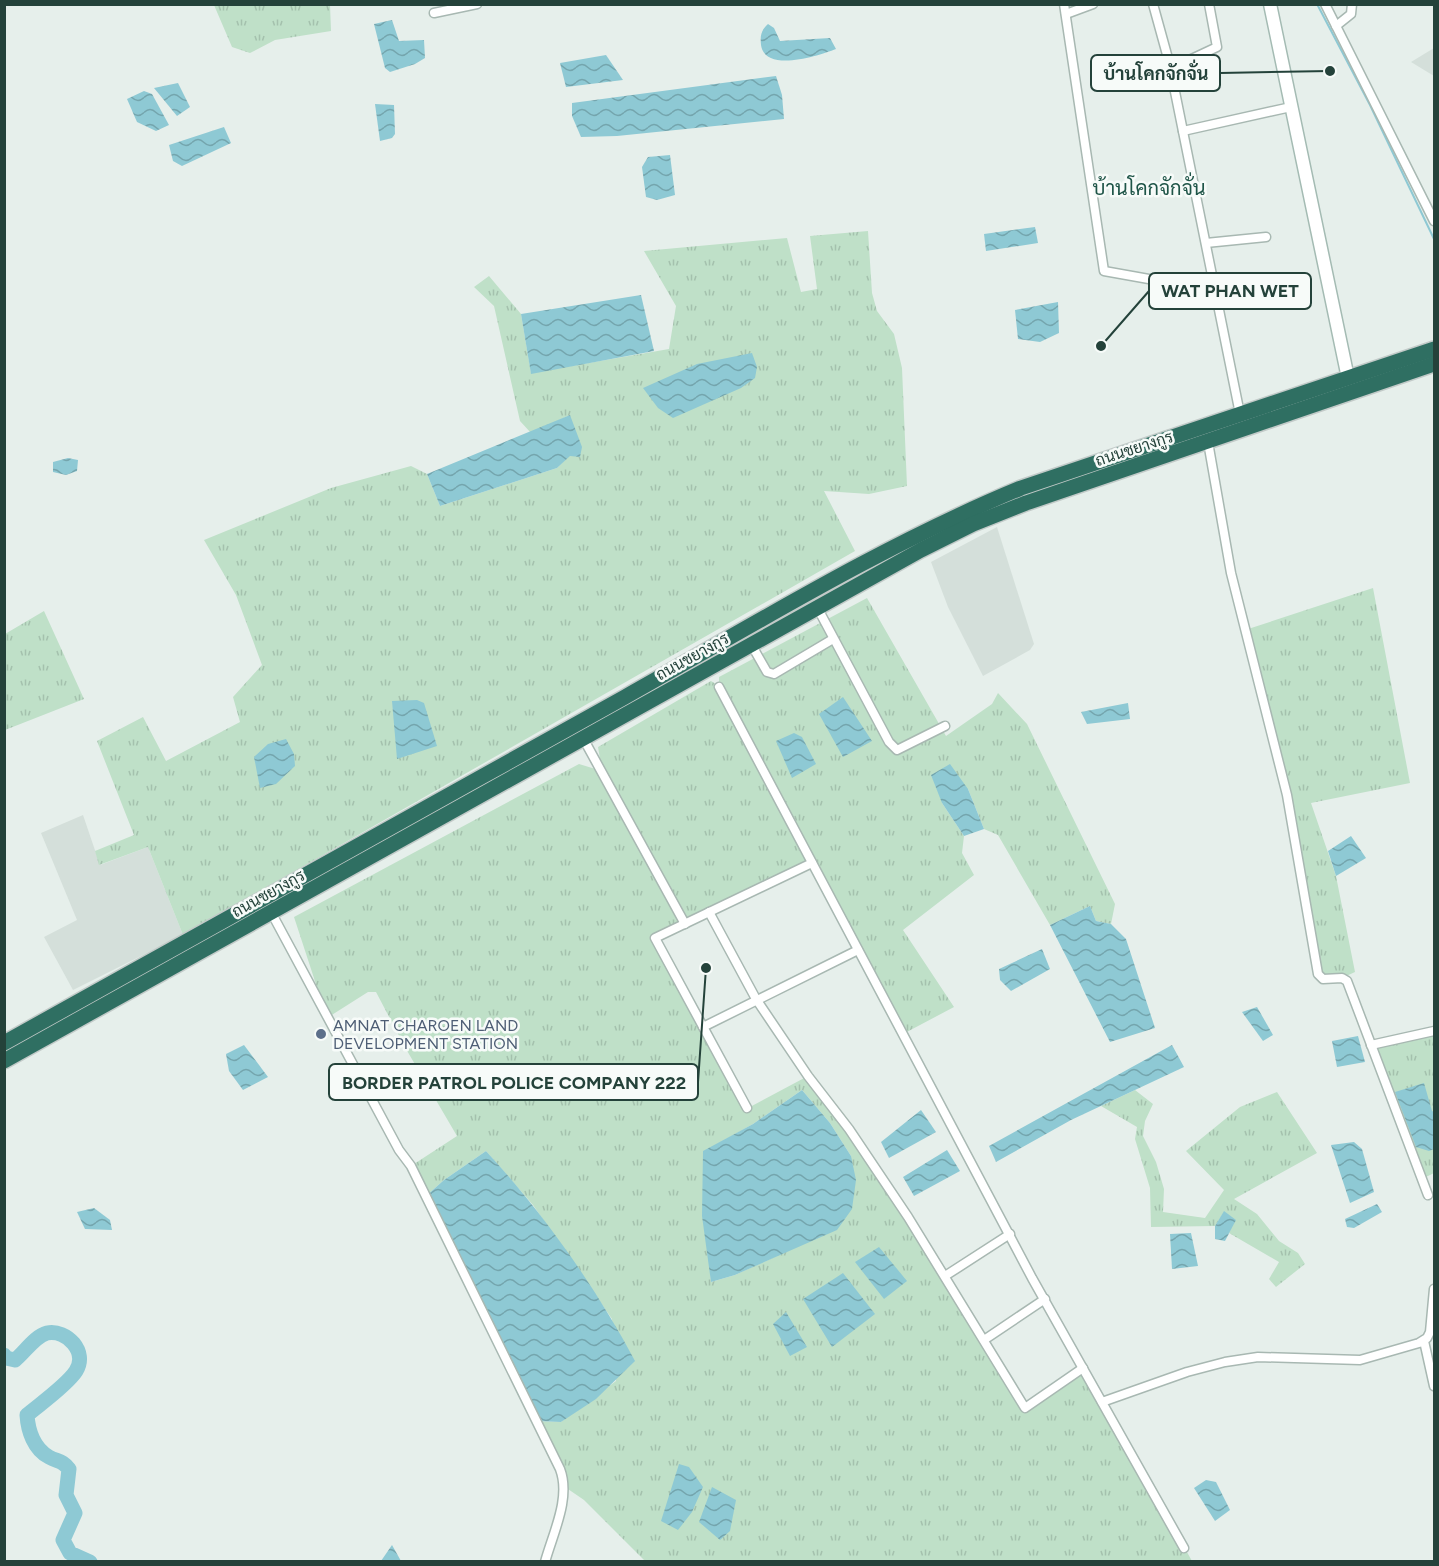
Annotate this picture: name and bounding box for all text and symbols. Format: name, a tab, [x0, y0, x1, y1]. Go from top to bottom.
callout: บ้านโคกจักจั่น	[1091, 55, 1220, 91]
text: บ้านโคกจักจั่น	[1104, 59, 1208, 85]
district label: บ้านโคกจักจั่น	[1093, 172, 1206, 200]
callout: WAT PHAN WET	[1149, 273, 1311, 309]
text: WAT PHAN WET	[1161, 280, 1299, 302]
street label: ถนนชยางกูร	[1093, 427, 1176, 472]
street label: ถนนชยางกูร	[652, 628, 733, 686]
street label: ถนนชยางกูร	[228, 865, 309, 923]
place label: AMNAT CHAROEN LAND DEVELOPMENT STATION	[333, 1016, 518, 1053]
marker: AMNAT CHAROEN LAND DEVELOPMENT STATION	[314, 1027, 328, 1041]
callout: BORDER PATROL POLICE COMPANY 222	[329, 1064, 698, 1100]
text: BORDER PATROL POLICE COMPANY 222	[342, 1072, 686, 1094]

